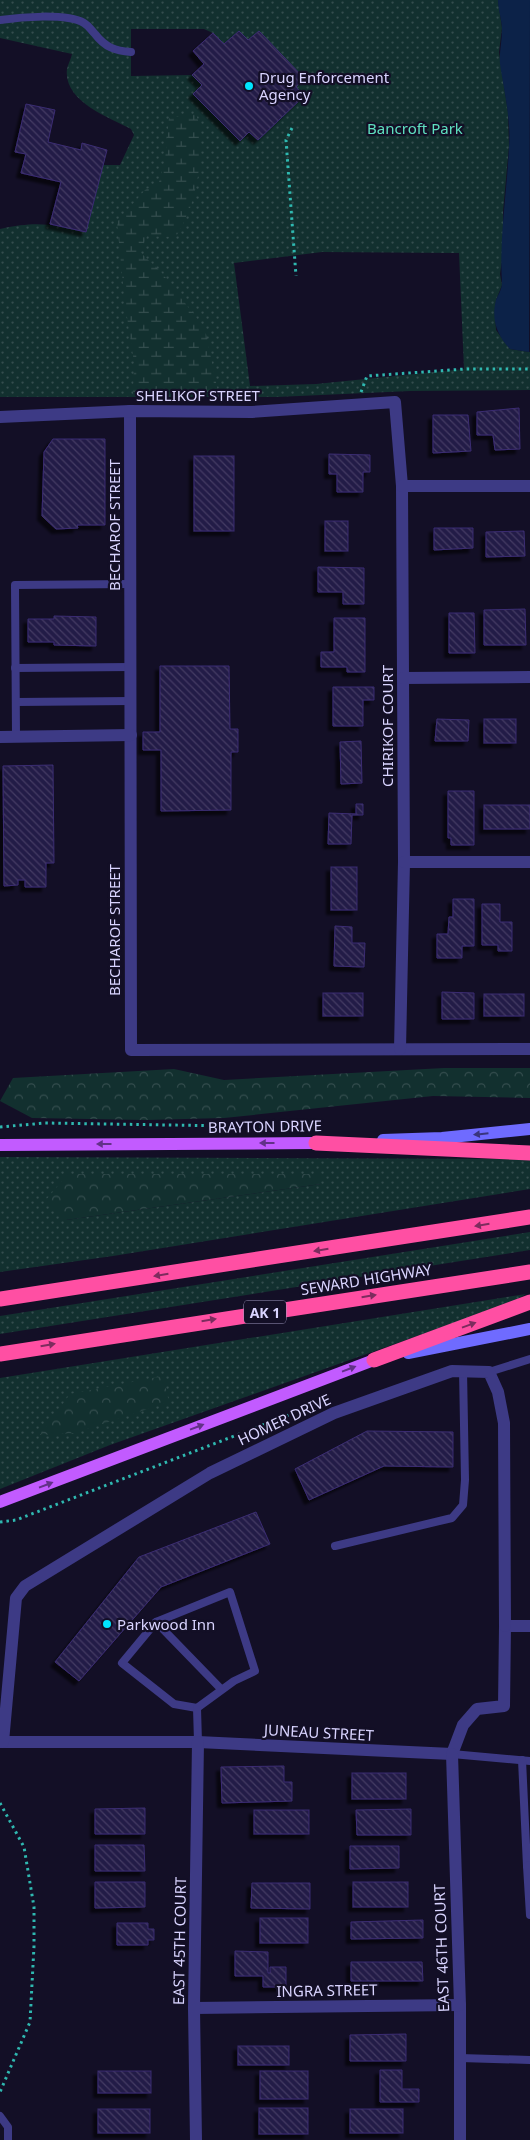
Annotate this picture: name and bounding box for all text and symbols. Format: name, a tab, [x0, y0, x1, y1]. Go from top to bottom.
place label: Drug Enforcement Agency	[259, 67, 390, 104]
marker: Drug Enforcement Agency	[243, 80, 255, 92]
park label: Bancroft Park	[367, 118, 463, 138]
street label: SHELIKOF STREET	[136, 385, 261, 405]
street label: BECHAROF STREET	[104, 458, 124, 591]
street label: CHIRIKOF COURT	[377, 664, 397, 787]
street label: BECHAROF STREET	[104, 863, 124, 996]
street label: BRAYTON DRIVE	[208, 1115, 322, 1137]
one-way arrow	[473, 1130, 489, 1138]
one-way arrow	[259, 1139, 275, 1147]
one-way arrow	[96, 1140, 112, 1148]
one-way arrow	[474, 1221, 490, 1229]
one-way arrow	[313, 1247, 329, 1255]
street label: SEWARD HIGHWAY	[299, 1259, 433, 1299]
one-way arrow	[152, 1271, 168, 1279]
one-way arrow	[362, 1292, 378, 1300]
road number: AK 1	[244, 1300, 286, 1324]
one-way arrow	[201, 1316, 217, 1324]
one-way arrow	[462, 1321, 477, 1329]
one-way arrow	[40, 1341, 56, 1349]
one-way arrow	[342, 1365, 357, 1373]
street label: HOMER DRIVE	[234, 1389, 334, 1449]
one-way arrow	[190, 1423, 205, 1430]
one-way arrow	[38, 1481, 53, 1488]
place label: Parkwood Inn	[117, 1614, 215, 1634]
marker: Parkwood Inn	[101, 1618, 113, 1630]
street label: JUNEAU STREET	[261, 1719, 375, 1745]
street label: EAST 45TH COURT	[168, 1876, 190, 2005]
street label: EAST 46TH COURT	[429, 1883, 453, 2013]
street label: INGRA STREET	[276, 1979, 378, 2001]

